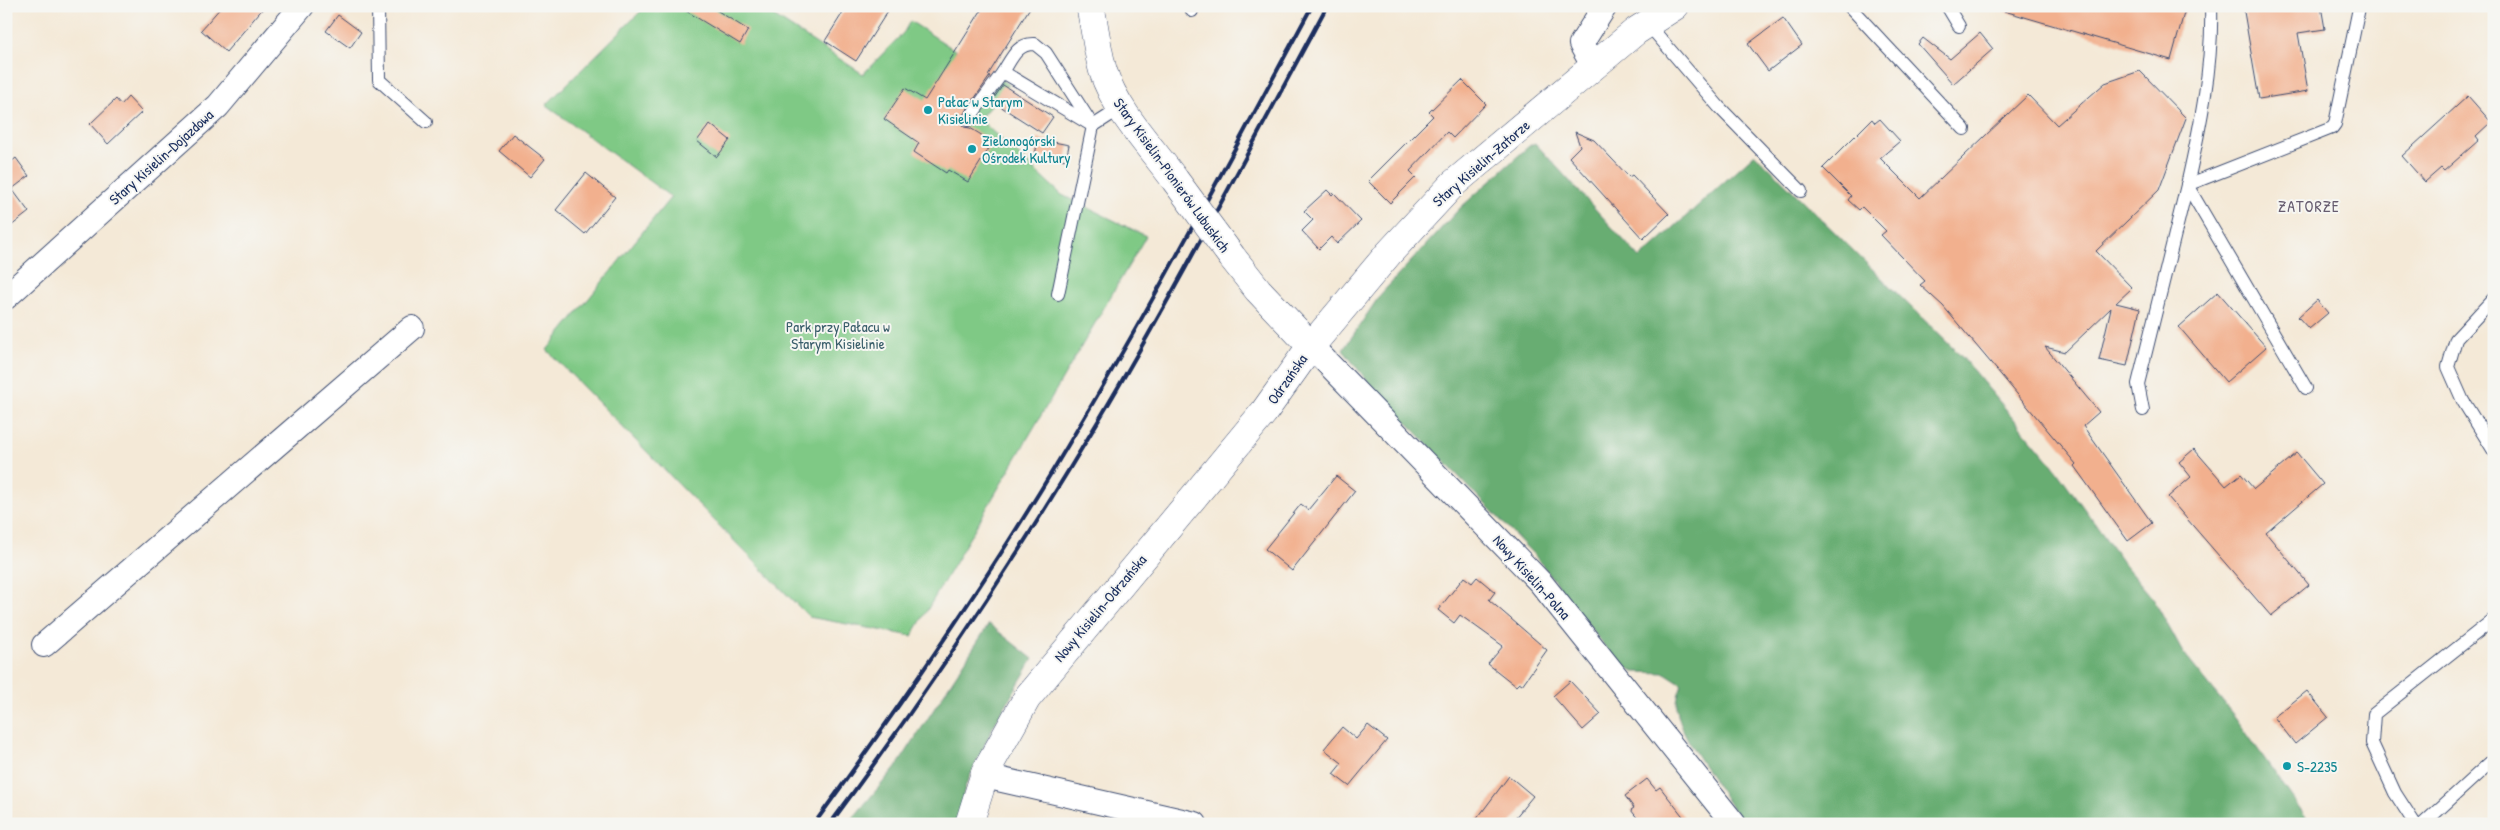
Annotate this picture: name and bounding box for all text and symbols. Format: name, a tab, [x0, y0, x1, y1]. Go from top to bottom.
place label: Pałac w Starym Kisielinie	[938, 91, 1023, 129]
street label: Stary Kisielin-Pionierów Lubuskich	[1109, 94, 1235, 256]
street label: Stary Kisielin-Dojazdowa	[104, 104, 218, 210]
marker: Pałac w Starym Kisielinie	[922, 104, 934, 116]
street label: Stary Kisielin-Zatorze	[1428, 115, 1534, 211]
place label: Zielonogórski Ośrodek Kultury	[982, 130, 1071, 168]
marker: Zielonogórski Ośrodek Kultury	[966, 143, 978, 155]
district label: ZATORZE	[2278, 195, 2340, 217]
park label: Park przy Pałacu w Starym Kisielinie	[786, 316, 890, 354]
street label: Odrzańska	[1262, 350, 1312, 408]
street label: Nowy Kisielin-Polna	[1488, 530, 1576, 624]
street label: Nowy Kisielin-Odrzańska	[1049, 550, 1151, 666]
place label: S-2235	[2297, 756, 2338, 777]
marker: S-2235	[2281, 760, 2293, 772]

